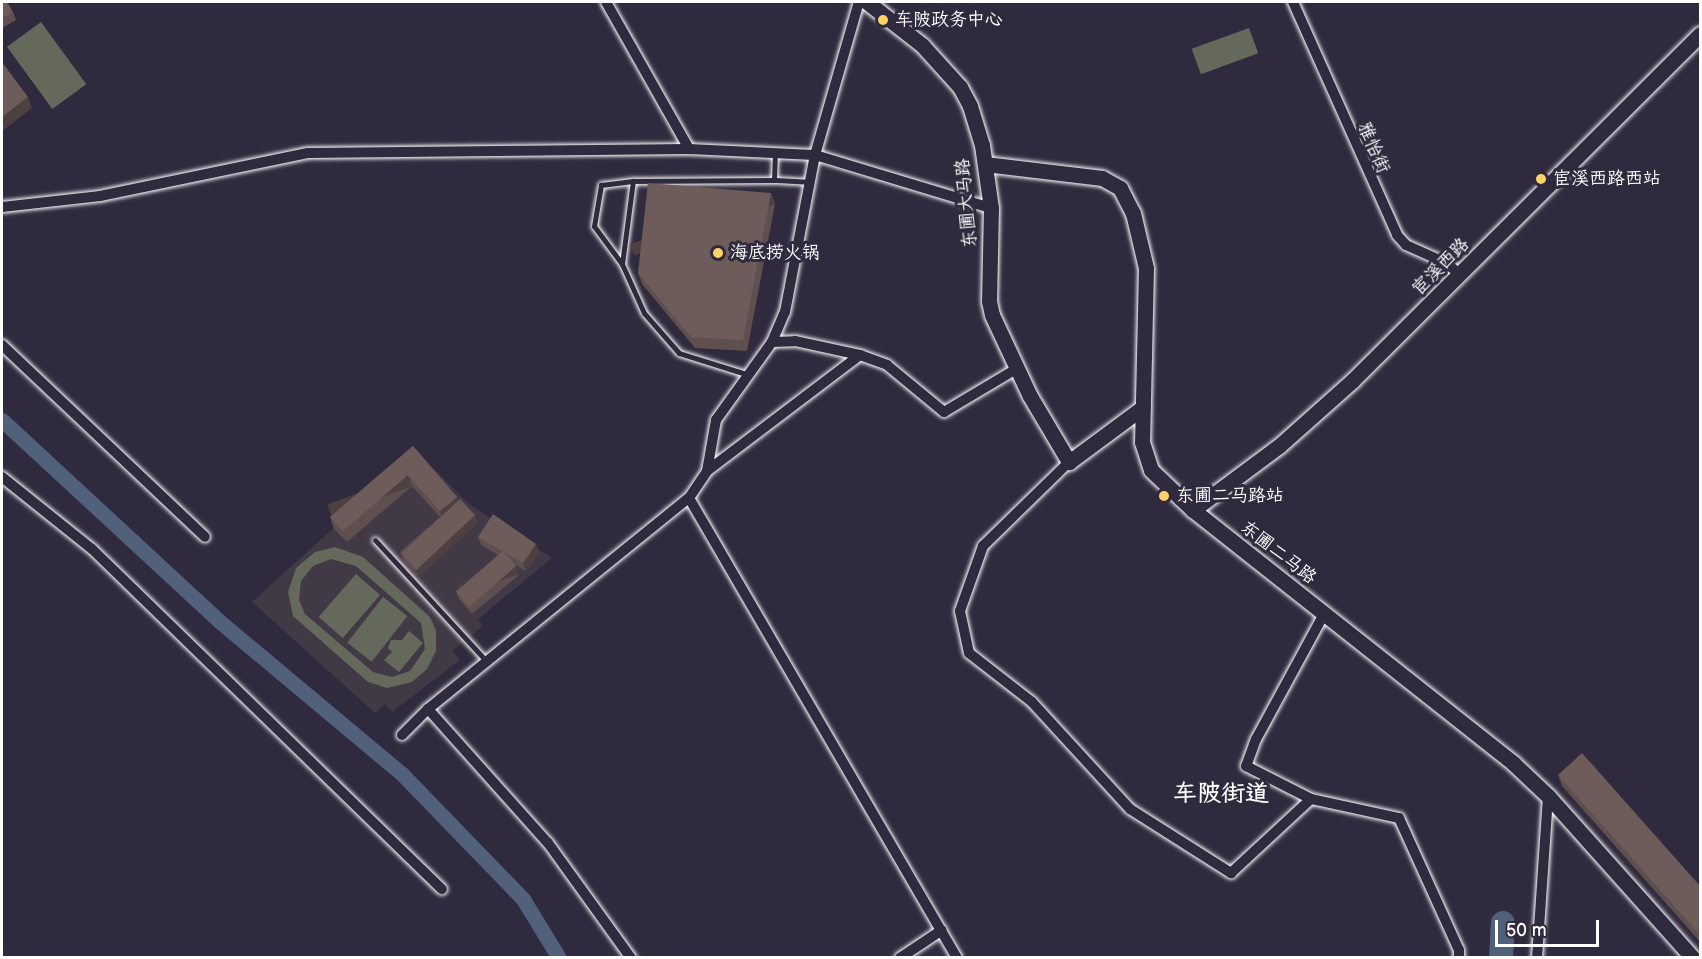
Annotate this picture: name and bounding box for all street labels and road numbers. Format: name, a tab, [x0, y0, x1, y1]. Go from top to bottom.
street label: 雅怡街	[1352, 119, 1394, 177]
street label: 东圃大马路	[952, 157, 982, 249]
street label: 宦溪西路	[1408, 234, 1474, 300]
street label: 东圃二马路	[1236, 517, 1320, 589]

